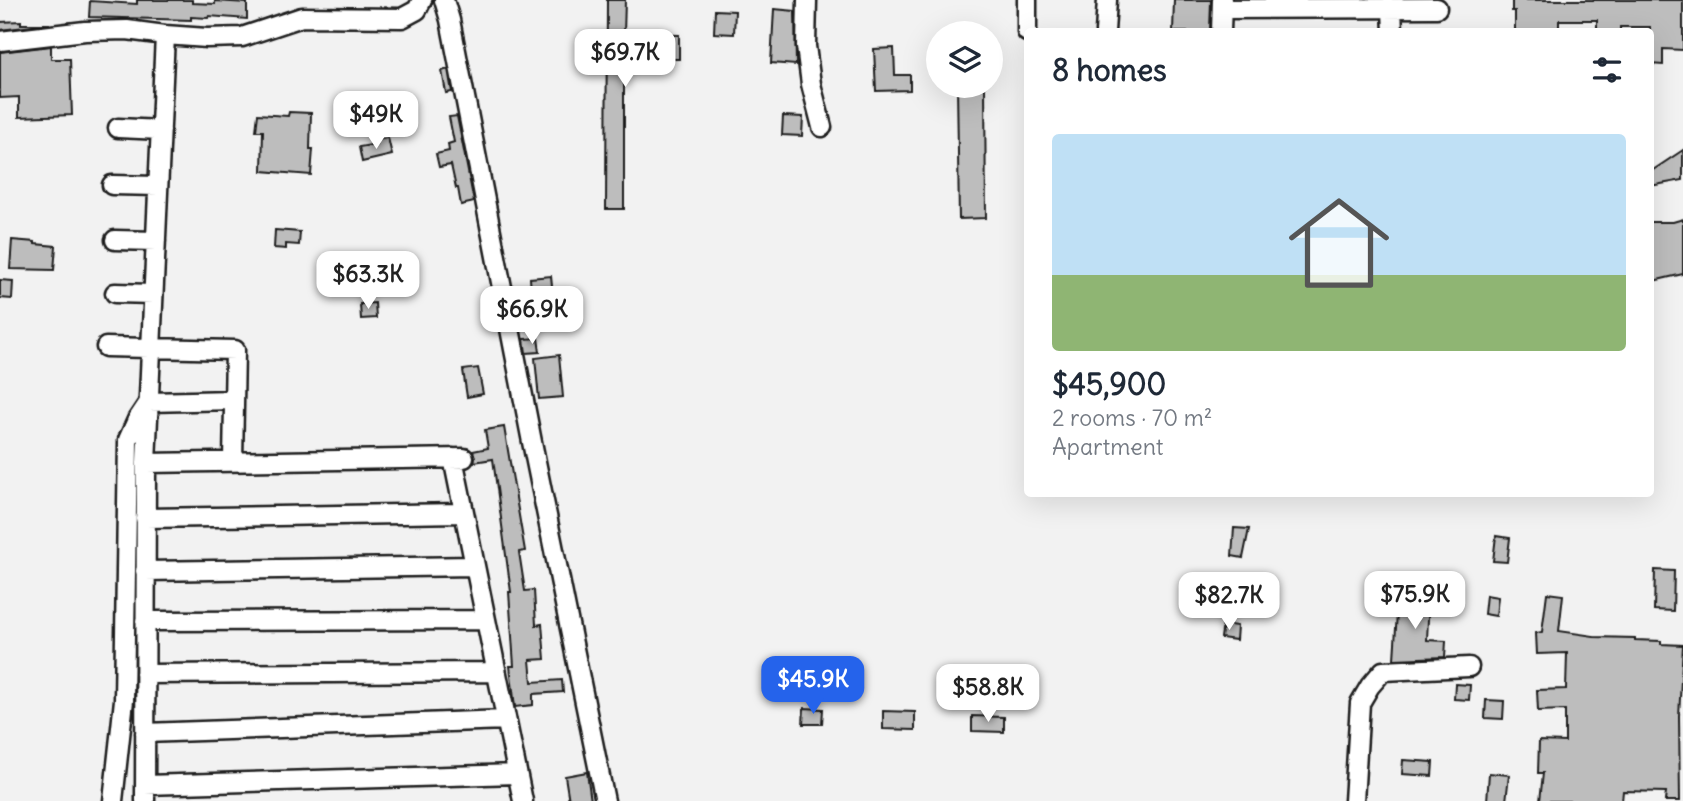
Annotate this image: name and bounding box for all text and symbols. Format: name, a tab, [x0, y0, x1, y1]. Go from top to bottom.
map controls	[926, 21, 1003, 98]
button: layers	[926, 21, 1003, 98]
pin: $69.7K	[568, 29, 682, 89]
text: $69.7K	[590, 37, 660, 66]
text: 8 homes	[1052, 51, 1167, 89]
icon: filters	[1588, 51, 1626, 89]
pin: $49K	[335, 92, 417, 151]
text: $49K	[349, 99, 403, 128]
icon: home	[1276, 180, 1402, 306]
pin: $63.3K	[311, 252, 425, 311]
text: $63.3K	[332, 259, 404, 288]
pin: $66.9K	[475, 286, 589, 346]
text: $66.9K	[496, 294, 568, 323]
text: $45,900	[1052, 365, 1166, 403]
text: 2 rooms · 70 m²	[1052, 403, 1212, 432]
text: Apartment	[1052, 432, 1164, 461]
pin: $82.7K	[1172, 572, 1286, 632]
pin: $75.9K	[1358, 572, 1472, 631]
text: $75.9K	[1380, 579, 1450, 608]
text: $82.7K	[1195, 580, 1263, 609]
pin: $45.9K	[756, 656, 870, 716]
text: $45.9K	[777, 664, 849, 693]
pin: $58.8K	[931, 664, 1045, 724]
text: $58.8K	[952, 672, 1024, 701]

